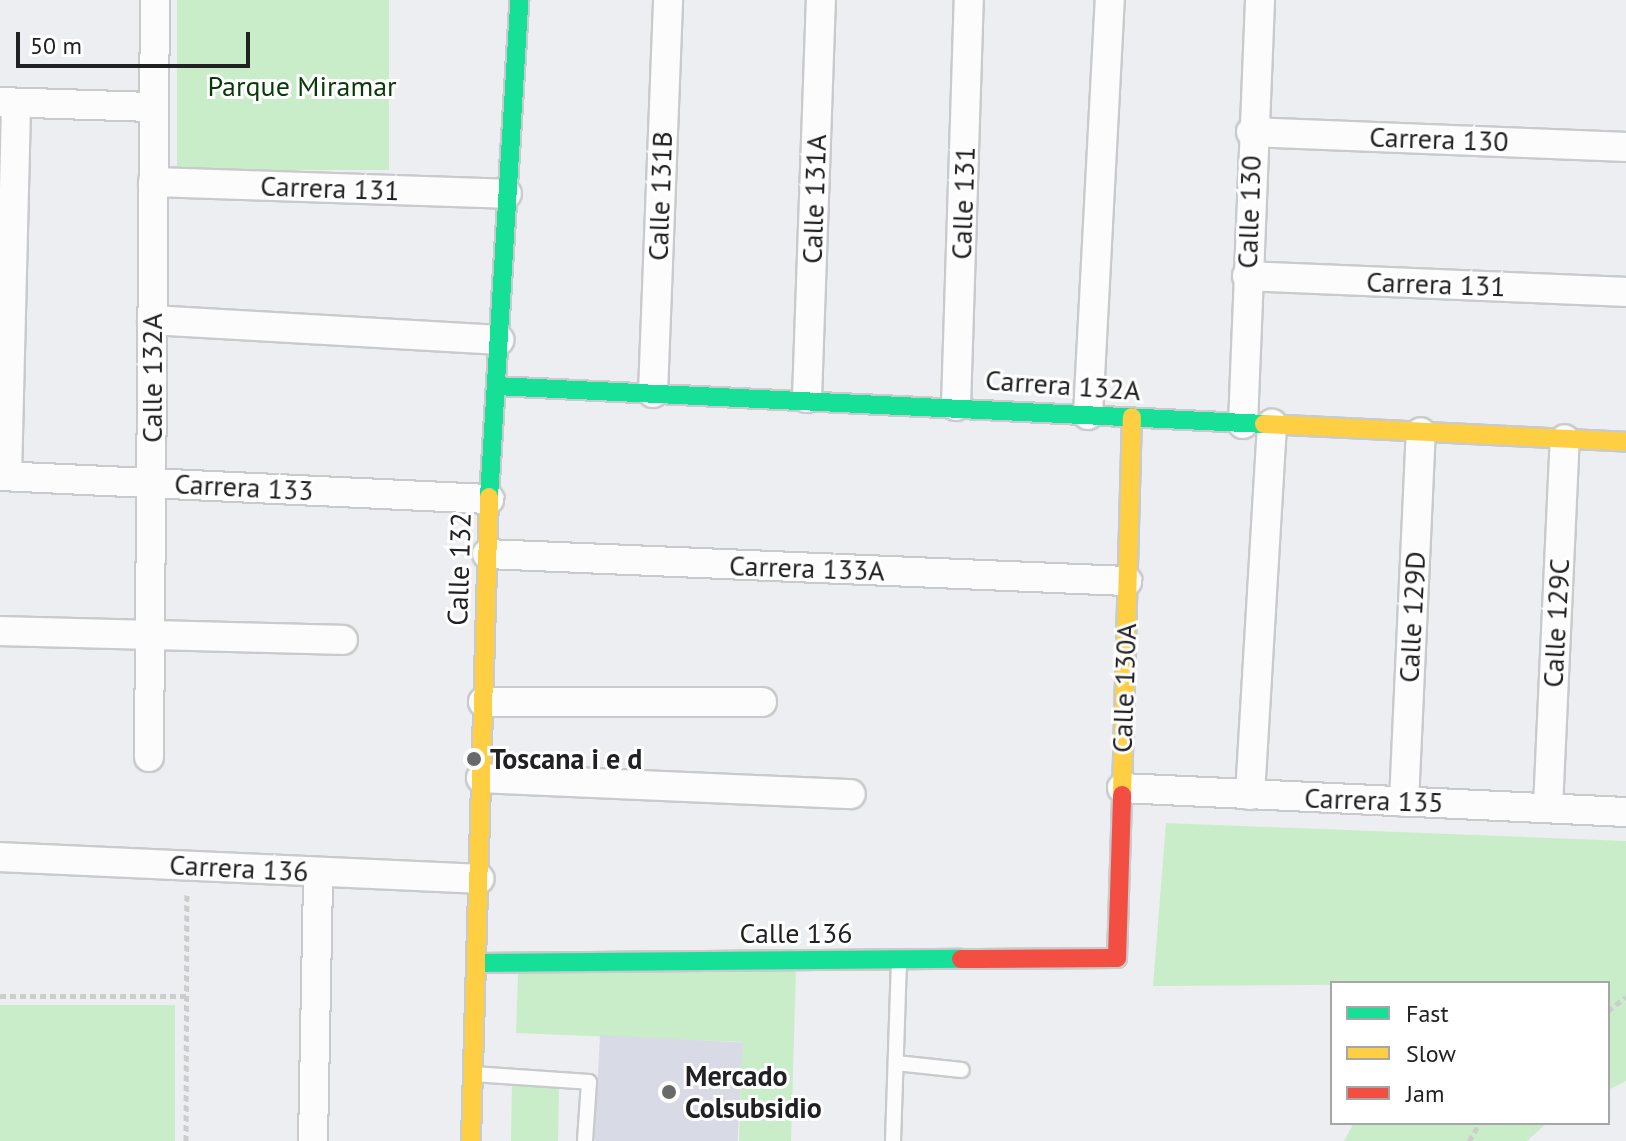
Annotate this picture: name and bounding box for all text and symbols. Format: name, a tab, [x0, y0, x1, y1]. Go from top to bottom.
scale bar	[20, 16, 254, 66]
text: 50 m	[30, 30, 82, 61]
park label: Parque Miramar	[207, 69, 397, 103]
street label: Carrera 130	[1369, 120, 1509, 158]
street label: Calle 131B	[641, 131, 679, 261]
street label: Calle 131A	[795, 134, 833, 264]
street label: Calle 131	[944, 146, 982, 260]
street label: Calle 130	[1230, 155, 1268, 269]
street label: Carrera 131	[260, 169, 400, 207]
street label: Carrera 131	[1366, 265, 1506, 303]
street label: Calle 132A	[135, 313, 169, 443]
street label: Carrera 132A	[984, 363, 1142, 407]
street label: Carrera 133	[174, 467, 314, 507]
street label: Calle 132	[440, 512, 478, 626]
street label: Carrera 133A	[729, 548, 885, 588]
street label: Calle 129D	[1392, 550, 1432, 684]
street label: Calle 129C	[1536, 558, 1576, 688]
street label: Calle 130A	[1105, 623, 1143, 753]
place label: Toscana i e d	[490, 742, 642, 776]
marker: Toscana i e d	[465, 750, 483, 768]
street label: Carrera 135	[1304, 781, 1444, 819]
street label: Carrera 136	[169, 848, 309, 888]
street label: Calle 136	[739, 916, 853, 950]
legend	[1330, 981, 1610, 1125]
text: Fast	[1406, 998, 1449, 1029]
text: Slow	[1406, 1038, 1456, 1069]
place label: Mercado Colsubsidio	[685, 1059, 822, 1125]
text: Jam	[1406, 1078, 1444, 1109]
marker: Mercado Colsubsidio	[660, 1083, 678, 1101]

